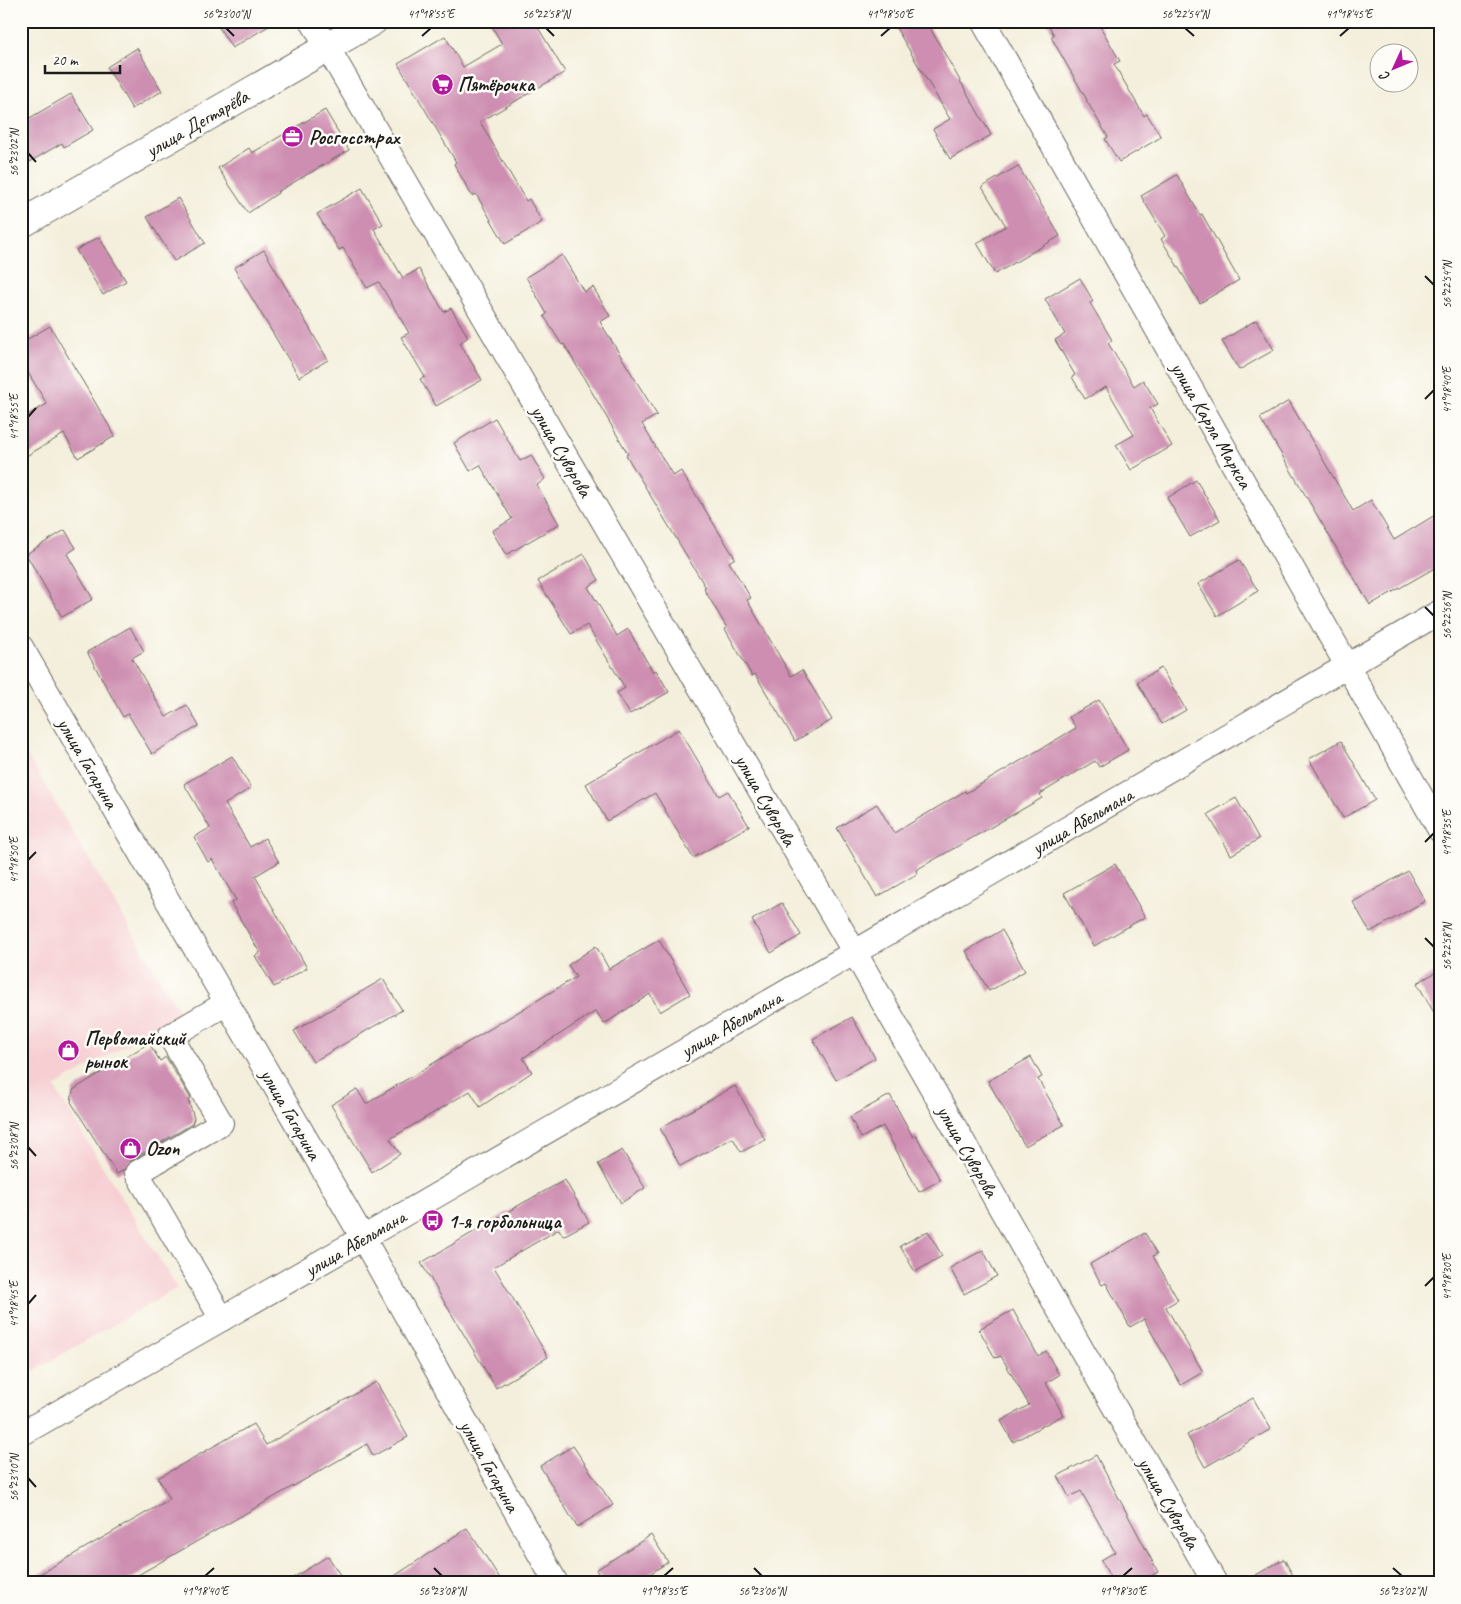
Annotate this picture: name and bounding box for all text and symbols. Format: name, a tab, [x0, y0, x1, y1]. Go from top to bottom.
text: 56°23'00"N	[202, 6, 251, 22]
text: 41°18'55"E	[408, 6, 456, 22]
text: 56°22'58"N	[522, 6, 571, 22]
text: 41°18'50"E	[867, 6, 915, 22]
text: 56°22'54"N	[1161, 6, 1210, 22]
text: 41°18'45"E	[1326, 6, 1374, 22]
scale bar	[45, 42, 120, 74]
north arrow	[1368, 42, 1418, 92]
text: 20 m	[52, 51, 79, 70]
text: С	[1375, 67, 1394, 85]
supermarket icon: Пятёрочка	[430, 72, 454, 96]
place label: Пятёрочка	[458, 72, 536, 97]
street label: улица Дегтярёва	[140, 83, 254, 163]
office icon: Росгосстрах	[281, 125, 305, 149]
place label: Росгосстрах	[309, 125, 401, 150]
text: 56°23'02"N	[6, 128, 22, 177]
text: 56°22'54"N	[1439, 260, 1455, 309]
street label: улица Карла Маркса	[1165, 357, 1259, 494]
text: 41°18'40"E	[1439, 365, 1455, 413]
text: 41°18'55"E	[6, 392, 22, 440]
street label: улица Суворова	[525, 400, 599, 503]
text: 56°22'56"N	[1439, 591, 1455, 640]
street label: улица Гагарина	[51, 712, 124, 814]
street label: улица Суворова	[729, 749, 803, 852]
street label: улица Абельмана	[1026, 782, 1139, 861]
text: 41°18'35"E	[1439, 808, 1455, 856]
text: 41°18'50"E	[6, 835, 22, 883]
text: 56°22'58"N	[1439, 922, 1455, 971]
street label: улица Абельмана	[675, 985, 788, 1064]
place label: Первомайский рынок	[85, 1026, 187, 1074]
shop icon: Первомайский рынок	[57, 1038, 81, 1062]
street label: улица Гагарина	[254, 1063, 327, 1165]
street label: улица Суворова	[931, 1100, 1005, 1203]
text: 56°23'08"N	[6, 1122, 22, 1171]
shop icon: Ozon	[118, 1136, 142, 1160]
place label: Ozon	[146, 1136, 180, 1161]
street label: улица Абельмана	[299, 1204, 412, 1283]
bus stop icon: 1-я горбольница	[420, 1209, 444, 1233]
place label: 1-я горбольница	[448, 1209, 562, 1234]
text: 41°18'30"E	[1439, 1252, 1455, 1300]
text: 41°18'45"E	[6, 1279, 22, 1327]
street label: улица Гагарина	[454, 1415, 526, 1518]
street label: улица Суворова	[1132, 1452, 1206, 1555]
text: 56°23'10"N	[6, 1453, 22, 1502]
text: 41°18'40"E	[182, 1583, 230, 1599]
text: 56°23'08"N	[418, 1583, 467, 1599]
text: 41°18'35"E	[641, 1583, 689, 1599]
text: 56°23'06"N	[738, 1583, 787, 1599]
text: 41°18'30"E	[1100, 1583, 1148, 1599]
text: 56°23'02"N	[1378, 1583, 1427, 1599]

